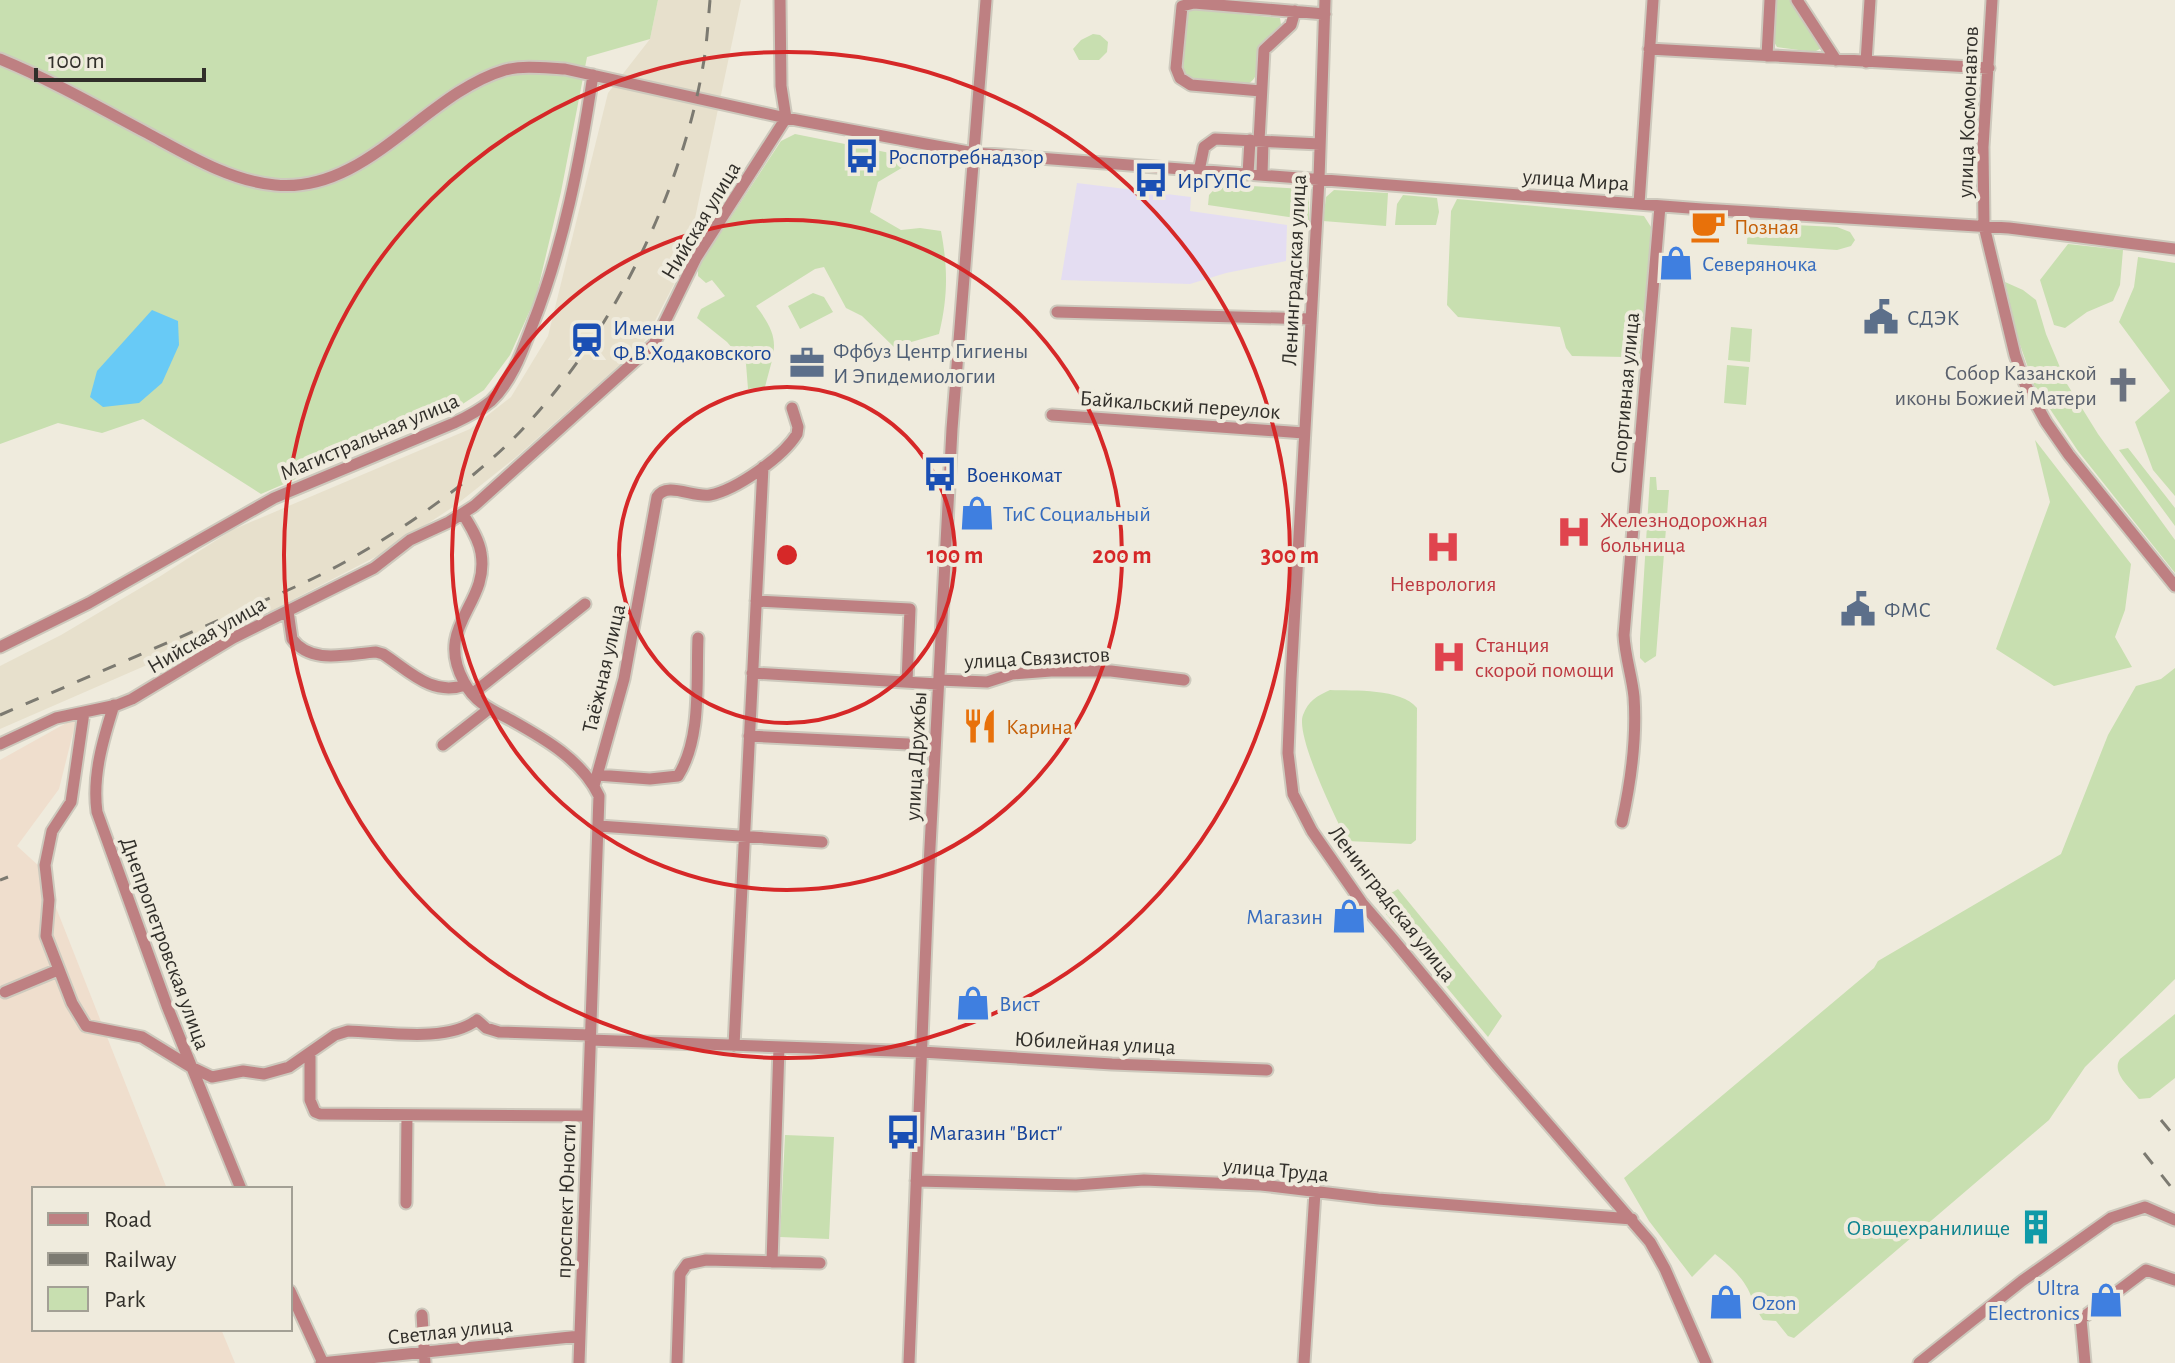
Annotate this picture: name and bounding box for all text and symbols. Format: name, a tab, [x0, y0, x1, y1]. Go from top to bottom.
street label: улица Космонавтов	[1954, 26, 1982, 199]
scale bar	[36, 32, 204, 82]
text: 100 m	[48, 49, 105, 73]
bus stop icon: Роспотребнадзор	[843, 137, 881, 175]
place label: Роспотребнадзор	[888, 146, 1044, 168]
street label: Нийская улица	[657, 158, 745, 283]
bus stop icon: ИрГУПС	[1132, 161, 1170, 199]
street label: улица Мира	[1521, 165, 1630, 195]
place label: ИрГУПС	[1177, 170, 1251, 192]
street label: Ленинградская улица	[1278, 174, 1310, 366]
cafe icon: Позная	[1689, 207, 1727, 245]
place label: Позная	[1734, 216, 1799, 238]
shop icon: Северяночка	[1657, 244, 1695, 282]
place label: Северяночка	[1702, 253, 1817, 275]
public building icon: СДЭК	[1862, 298, 1900, 336]
place label: СДЭК	[1907, 307, 1959, 329]
street label: Спортивная улица	[1607, 311, 1643, 475]
place label: Имени Ф.В.Ходаковского	[613, 317, 771, 364]
station icon: Имени Ф.В.Ходаковского	[568, 321, 606, 359]
place label: Ффбуз Центр Гигиены И Эпидемиологии	[833, 340, 1028, 387]
office icon: Ффбуз Центр Гигиены И Эпидемиологии	[788, 344, 826, 382]
place label: Собор Казанской иконы Божией Матери	[1895, 362, 2097, 409]
church icon: Собор Казанской иконы Божией Матери	[2104, 366, 2142, 404]
street label: Байкальский переулок	[1079, 387, 1281, 423]
street label: Магистральная улица	[277, 389, 462, 485]
bus stop icon: Военкомат	[921, 455, 959, 493]
place label: Военкомат	[966, 464, 1063, 486]
shop icon: ТиС Социальный	[958, 494, 996, 532]
place label: ТиС Социальный	[1003, 503, 1151, 525]
place label: Железнодорожная больница	[1600, 509, 1768, 556]
hospital icon: Железнодорожная больница	[1555, 513, 1593, 551]
hospital icon: Неврология	[1424, 528, 1462, 566]
centre of rings	[773, 541, 801, 569]
text: 100 m	[927, 544, 983, 568]
text: 200 m	[1092, 544, 1152, 568]
text: 300 m	[1261, 544, 1319, 568]
place label: Неврология	[1389, 573, 1497, 595]
public building icon: ФМС	[1839, 590, 1877, 628]
street label: Нийская улица	[143, 592, 270, 678]
place label: ФМС	[1884, 599, 1931, 621]
street label: Таёжная улица	[579, 602, 629, 735]
place label: Станция скорой помощи	[1475, 634, 1614, 681]
hospital icon: Станция скорой помощи	[1430, 638, 1468, 676]
street label: улица Связистов	[963, 643, 1110, 673]
street label: улица Дружбы	[902, 691, 930, 822]
restaurant icon: Карина	[961, 707, 999, 745]
place label: Карина	[1006, 716, 1073, 738]
street label: Ленинградская улица	[1325, 821, 1460, 986]
street label: Днепропетровская улица	[116, 834, 214, 1053]
shop icon: Магазин	[1330, 897, 1368, 935]
place label: Магазин	[1246, 906, 1323, 928]
shop icon: Вист	[954, 984, 992, 1022]
place label: Вист	[999, 993, 1041, 1015]
street label: Юбилейная улица	[1014, 1028, 1176, 1058]
bus stop icon: Магазин "Вист"	[884, 1113, 922, 1151]
place label: Магазин "Вист"	[929, 1122, 1063, 1144]
street label: проспект Юности	[552, 1123, 580, 1279]
street label: улица Труда	[1221, 1154, 1330, 1186]
legend	[32, 1187, 292, 1331]
text: Road	[104, 1208, 152, 1232]
building icon: Овощехранилище	[2017, 1208, 2055, 1246]
place label: Овощехранилище	[1846, 1217, 2010, 1239]
text: Railway	[104, 1248, 176, 1272]
place label: Ultra Electronics	[1987, 1277, 2080, 1324]
shop icon: Ultra Electronics	[2087, 1281, 2125, 1319]
shop icon: Ozon	[1707, 1283, 1745, 1321]
text: Park	[104, 1288, 145, 1312]
place label: Ozon	[1752, 1292, 1797, 1314]
street label: Светлая улица	[386, 1313, 514, 1349]

